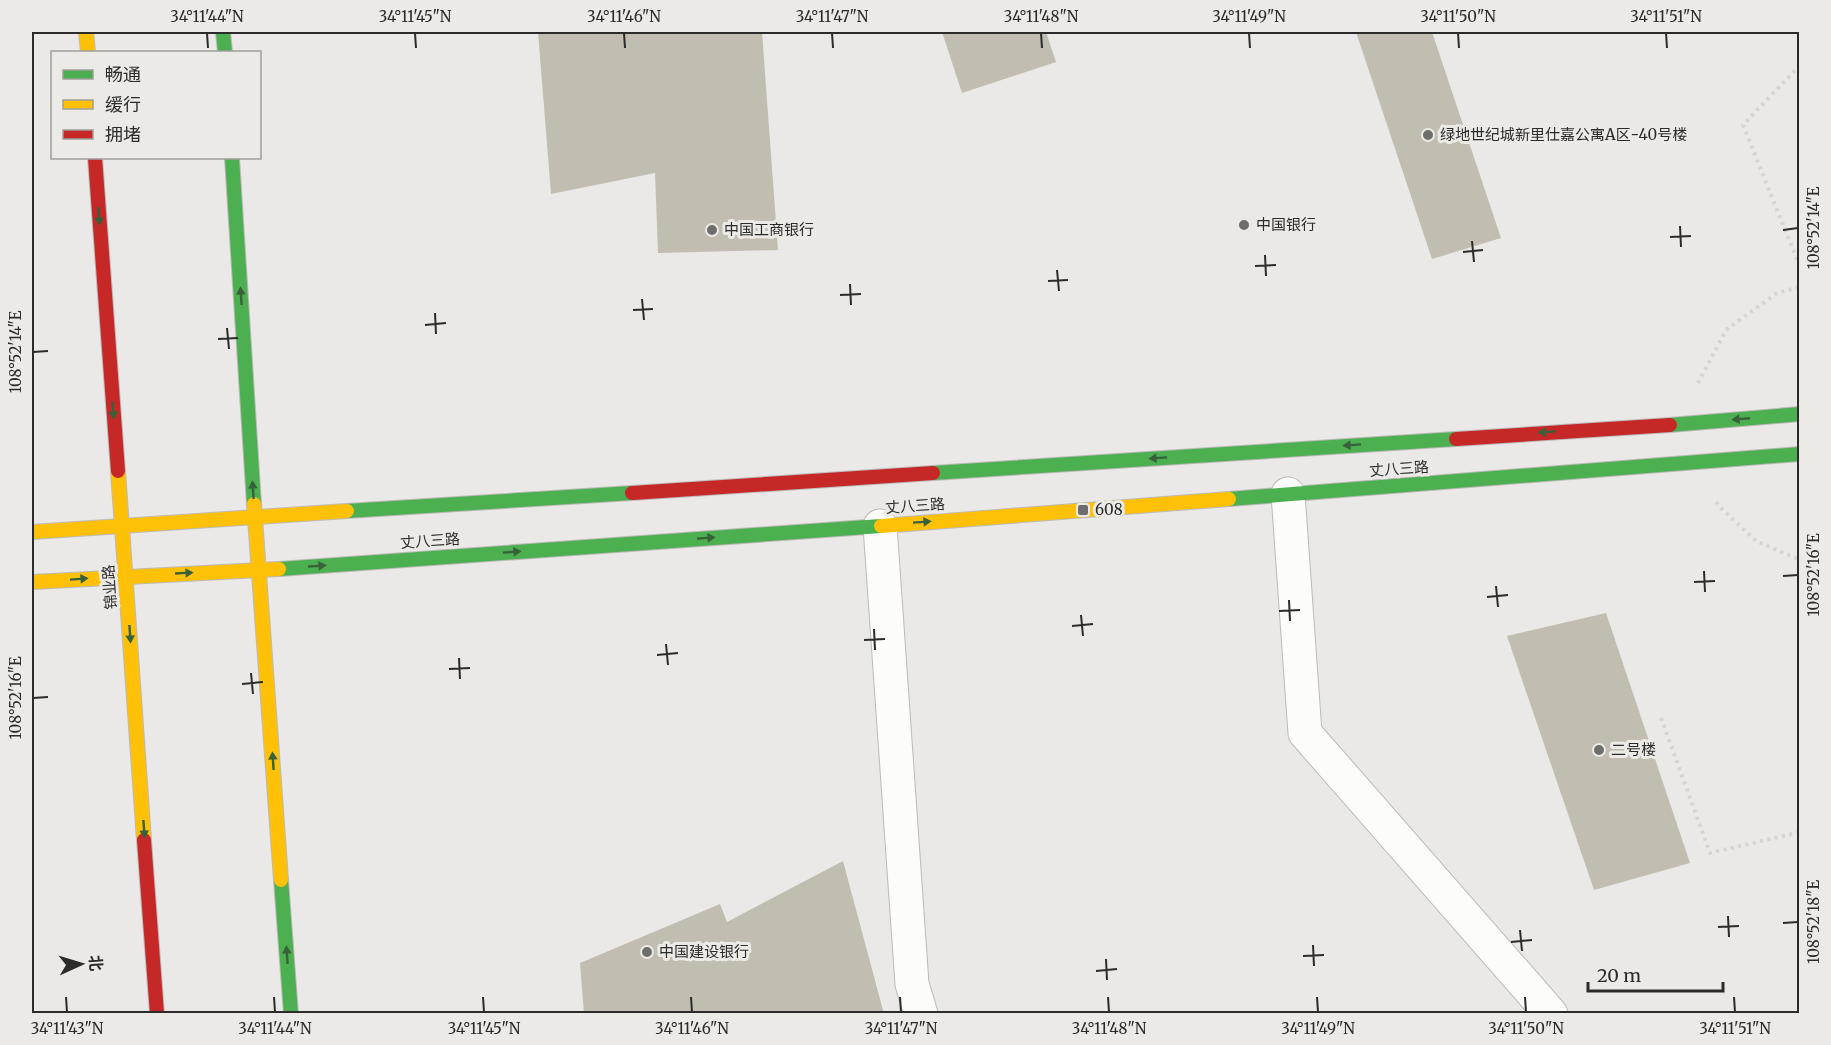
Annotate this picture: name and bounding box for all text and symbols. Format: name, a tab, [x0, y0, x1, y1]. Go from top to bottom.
text: 34°11'44"N	[170, 7, 244, 26]
text: 34°11'45"N	[379, 7, 452, 26]
text: 34°11'46"N	[587, 7, 661, 26]
text: 34°11'47"N	[796, 7, 869, 26]
text: 34°11'48"N	[1004, 7, 1079, 26]
text: 34°11'49"N	[1212, 7, 1286, 26]
text: 34°11'50"N	[1420, 7, 1496, 26]
text: 34°11'51"N	[1630, 7, 1702, 26]
legend	[51, 51, 261, 159]
text: 畅通	[105, 63, 141, 86]
text: 缓行	[105, 93, 141, 116]
text: 拥堵	[105, 123, 141, 146]
place label: 绿地世纪城新里仕嘉公寓A区-40号楼	[1440, 125, 1687, 144]
marker: 绿地世纪城新里仕嘉公寓A区-40号楼	[1421, 128, 1435, 142]
text: 108°52'14"E	[1804, 186, 1823, 269]
one-way arrow	[95, 206, 104, 225]
place label: 中国银行	[1256, 215, 1316, 234]
marker: 中国银行	[1237, 218, 1251, 232]
place label: 中国工商银行	[724, 220, 814, 239]
marker: 中国工商银行	[705, 223, 719, 237]
one-way arrow	[236, 286, 246, 305]
text: 108°52'14"E	[6, 310, 25, 393]
one-way arrow	[109, 401, 118, 420]
one-way arrow	[1732, 414, 1751, 423]
one-way arrow	[1537, 428, 1556, 437]
one-way arrow	[1343, 441, 1362, 450]
one-way arrow	[1148, 454, 1167, 463]
street label: 丈八三路	[1368, 457, 1430, 480]
one-way arrow	[249, 481, 258, 500]
street label: 丈八三路	[884, 494, 946, 517]
place label: 608	[1095, 500, 1123, 519]
marker: 608	[1076, 503, 1090, 517]
one-way arrow	[912, 518, 931, 527]
street label: 丈八三路	[399, 529, 461, 552]
one-way arrow	[697, 533, 716, 543]
text: 108°52'16"E	[1804, 533, 1823, 617]
one-way arrow	[502, 547, 521, 557]
one-way arrow	[308, 561, 327, 570]
street label: 锦业路	[98, 564, 121, 610]
one-way arrow	[175, 569, 194, 578]
one-way arrow	[69, 574, 88, 584]
one-way arrow	[125, 625, 134, 644]
text: 108°52'16"E	[6, 656, 25, 740]
place label: 二号楼	[1611, 740, 1656, 759]
marker: 二号楼	[1592, 743, 1606, 757]
one-way arrow	[268, 751, 278, 770]
one-way arrow	[139, 819, 148, 838]
text: 108°52'18"E	[1804, 880, 1823, 964]
north arrow	[51, 934, 111, 994]
place label: 中国建设银行	[659, 942, 749, 961]
marker: 中国建设银行	[640, 945, 654, 959]
one-way arrow	[282, 946, 292, 965]
text: 北	[85, 954, 106, 972]
scale bar	[1588, 955, 1723, 993]
text: 20 m	[1597, 964, 1641, 987]
text: 34°11'43"N	[31, 1019, 104, 1038]
text: 34°11'44"N	[238, 1019, 312, 1038]
text: 34°11'45"N	[448, 1019, 521, 1038]
text: 34°11'46"N	[655, 1019, 729, 1038]
text: 34°11'47"N	[865, 1019, 938, 1038]
text: 34°11'48"N	[1072, 1019, 1147, 1038]
text: 34°11'49"N	[1281, 1019, 1355, 1038]
text: 34°11'50"N	[1488, 1019, 1564, 1038]
text: 34°11'51"N	[1699, 1019, 1771, 1038]

